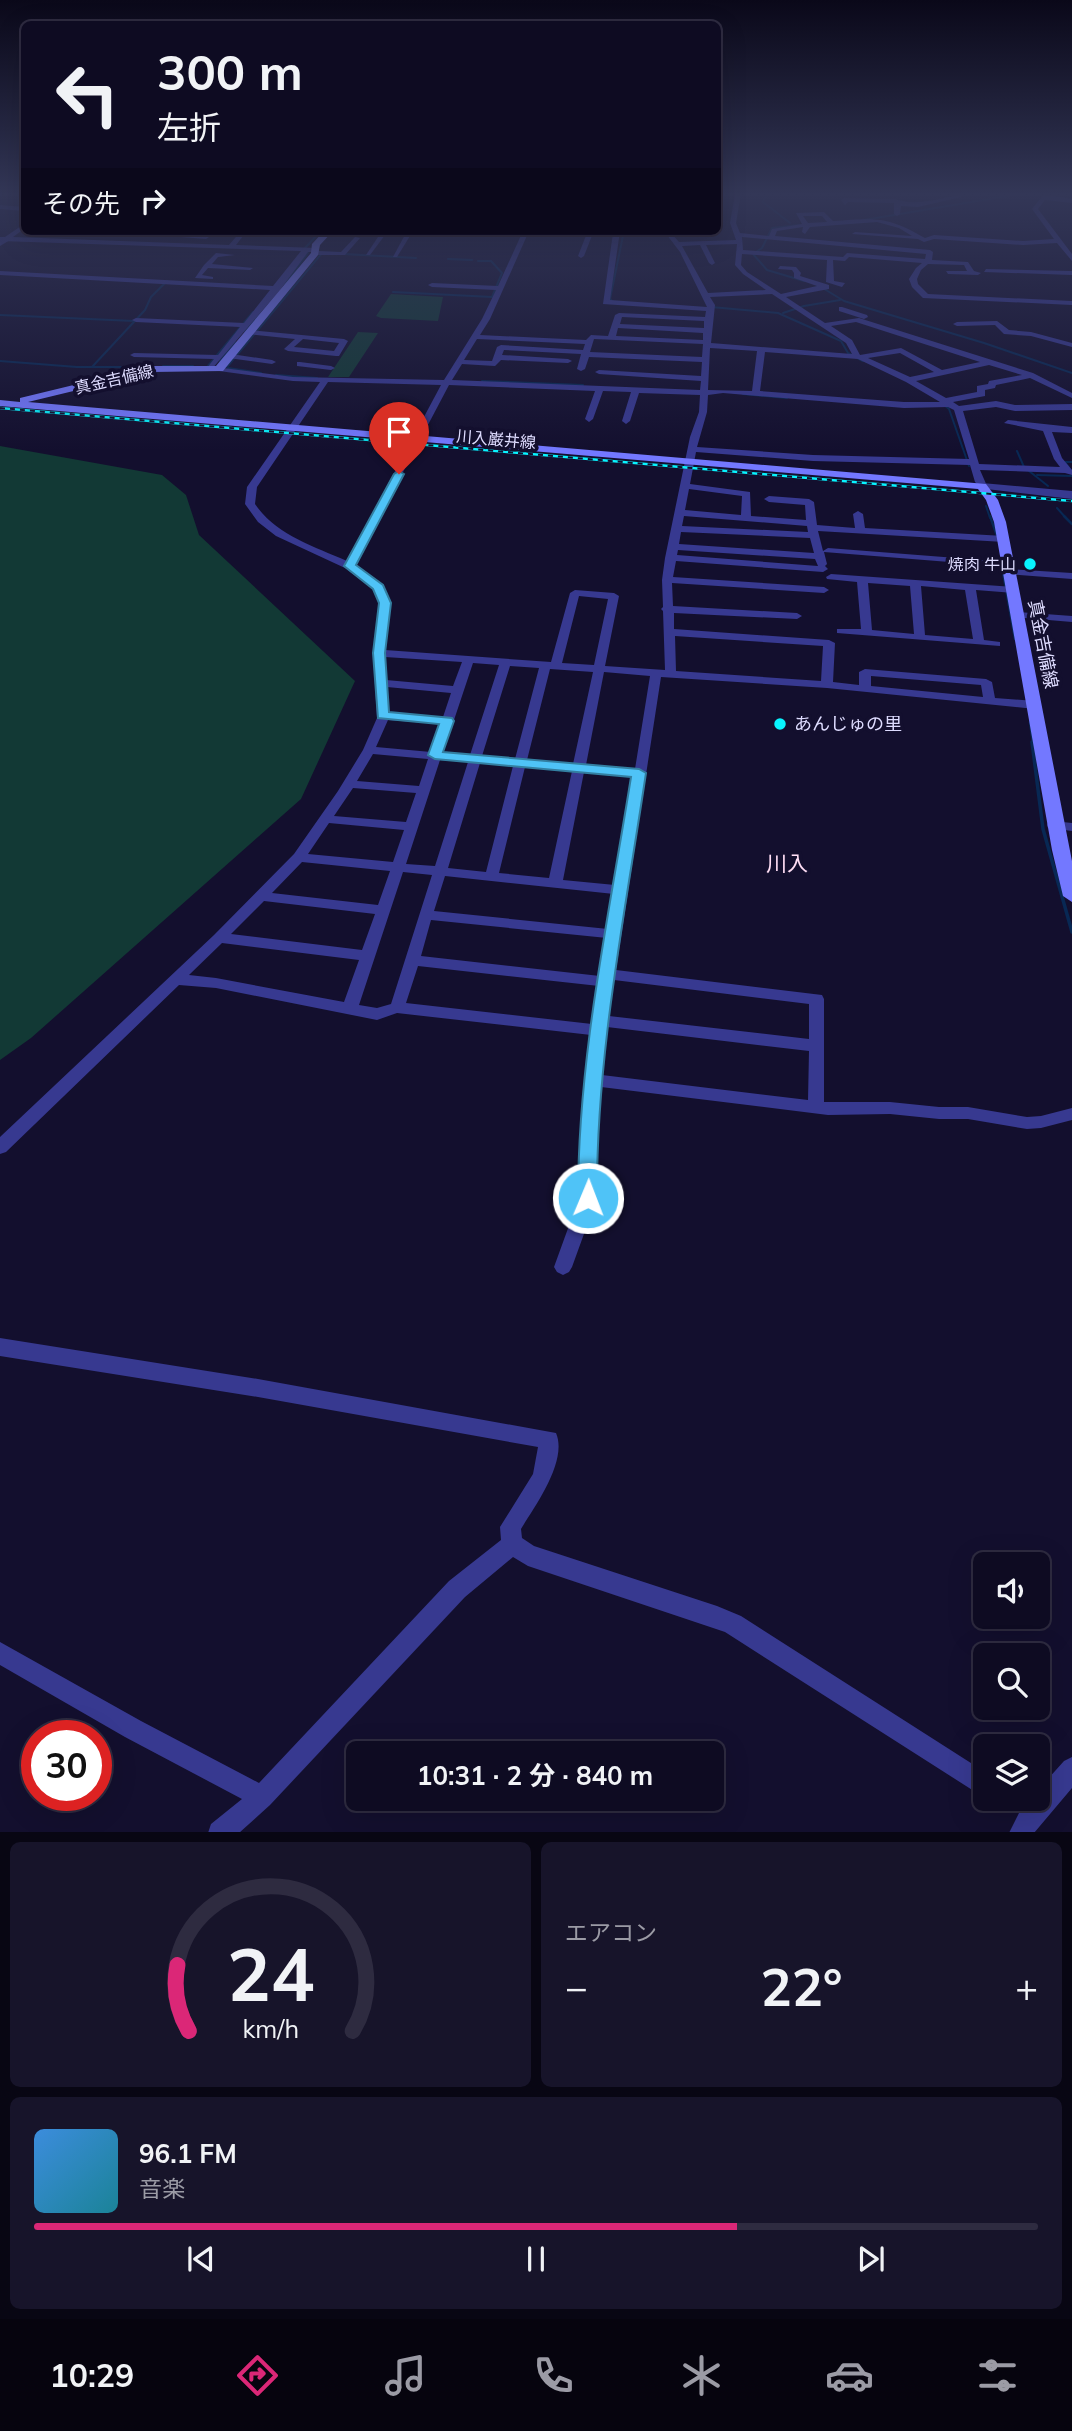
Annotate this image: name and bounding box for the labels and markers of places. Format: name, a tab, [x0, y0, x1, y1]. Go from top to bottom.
pin	[369, 402, 429, 474]
place label: 焼肉 牛山	[948, 554, 1016, 574]
marker: 焼肉 牛山	[1022, 556, 1038, 572]
place label: あんじゅの里	[794, 712, 902, 735]
marker: あんじゅの里	[772, 716, 788, 732]

